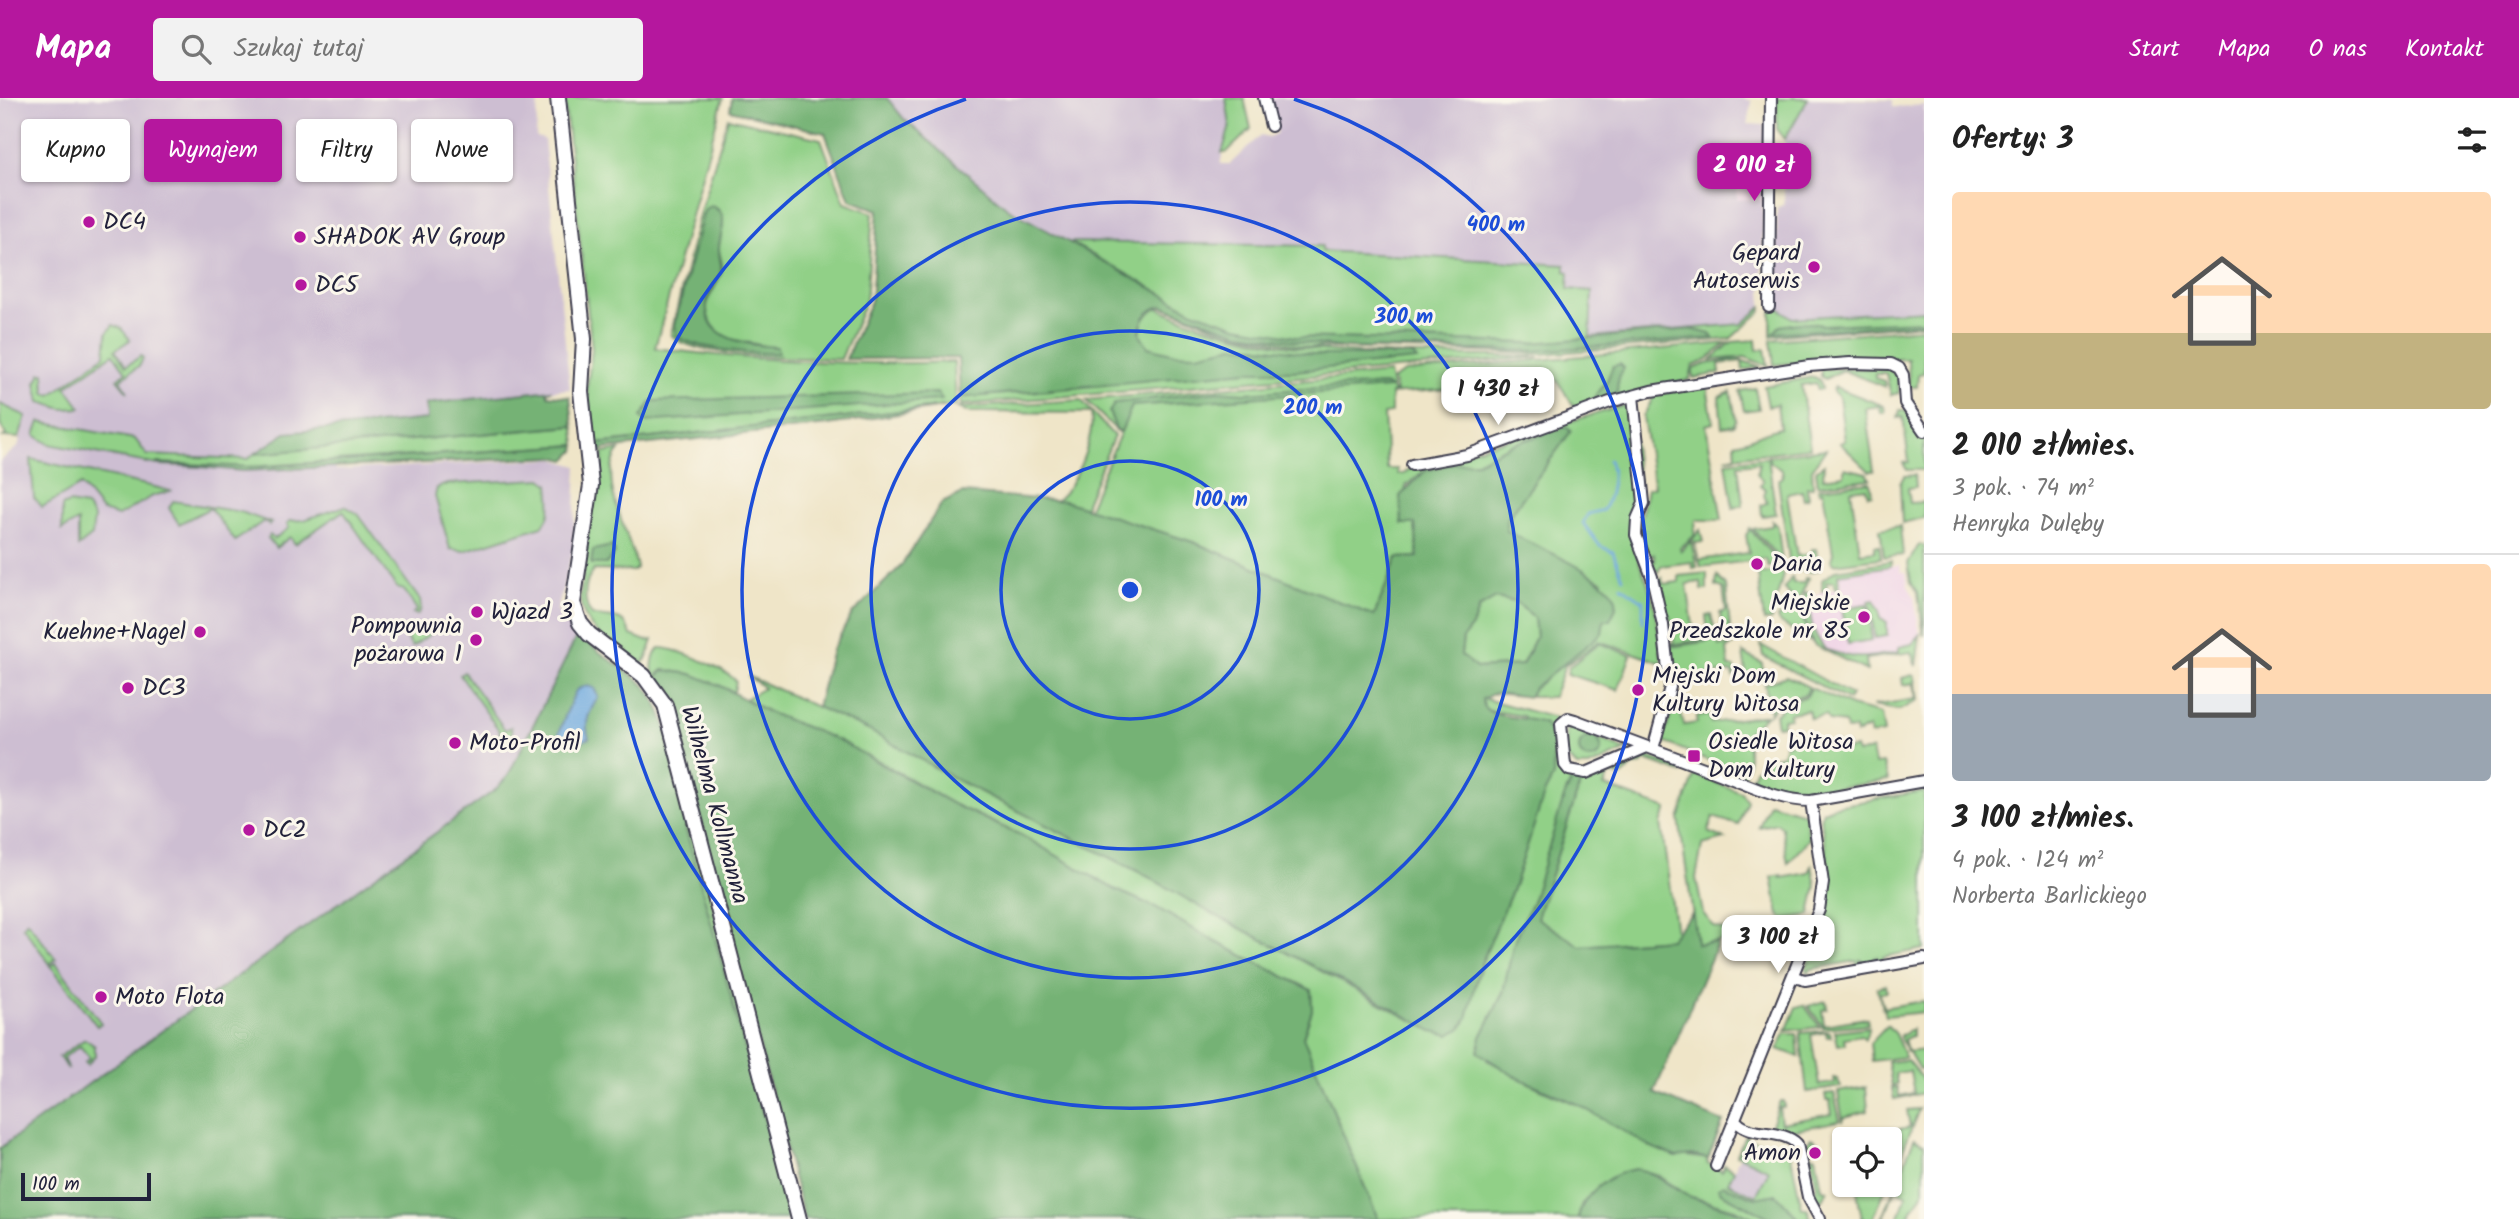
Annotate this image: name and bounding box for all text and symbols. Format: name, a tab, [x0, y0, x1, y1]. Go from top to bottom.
search box	[153, 18, 643, 81]
text: Mapa	[35, 23, 111, 76]
text: Szukaj tutaj	[233, 28, 364, 70]
icon: search	[177, 30, 215, 68]
text: Start	[2129, 30, 2180, 69]
text: Mapa	[2218, 30, 2270, 69]
text: O nas	[2308, 30, 2367, 69]
text: Kontakt	[2405, 30, 2484, 69]
text: Oferty: 3	[1952, 116, 2074, 164]
chip: Kupno	[21, 119, 130, 182]
chip: Wynajem	[144, 119, 282, 182]
chip: Filtry	[296, 119, 397, 182]
chip: Nowe	[411, 119, 513, 182]
icon: filters	[2453, 121, 2491, 159]
pin: 2 010 zł	[1682, 144, 1826, 203]
text: 2 010 zł	[1713, 148, 1795, 184]
place label: DC4	[103, 203, 146, 242]
text: 400 m	[1467, 209, 1525, 242]
marker: DC4	[81, 214, 97, 230]
place label: SHADOK AV Group	[314, 218, 505, 257]
marker: SHADOK AV Group	[292, 229, 308, 245]
place label: Gepard Autoserwis	[1693, 234, 1801, 301]
icon: home	[2159, 238, 2285, 364]
marker: Gepard Autoserwis	[1806, 259, 1822, 275]
place label: DC5	[315, 266, 360, 305]
marker: DC5	[293, 277, 309, 293]
text: 300 m	[1374, 301, 1433, 334]
pin: 1 430 zł	[1426, 368, 1570, 427]
text: 1 430 zł	[1457, 372, 1539, 408]
text: 200 m	[1283, 392, 1343, 425]
text: 2 010 zł/mies.	[1952, 423, 2135, 471]
text: 3 pok. · 74 m²	[1952, 471, 2094, 507]
text: 100 m	[1194, 484, 1248, 517]
text: Henryka Dulęby	[1952, 507, 2104, 543]
place label: Daria	[1771, 545, 1823, 584]
marker: Daria	[1749, 556, 1765, 572]
centre of rings	[1118, 578, 1142, 602]
place label: Miejskie Przedszkole nr 85	[1669, 584, 1852, 651]
place label: Wjazd 3	[491, 593, 573, 632]
marker: Wjazd 3	[469, 604, 485, 620]
place label: Pompownia pożarowa 1	[351, 607, 462, 674]
marker: Miejskie Przedszkole nr 85	[1856, 609, 1872, 625]
icon: home	[2159, 610, 2285, 736]
place label: Kuehne+Nagel	[43, 613, 186, 652]
marker: Kuehne+Nagel	[192, 624, 208, 640]
marker: Pompownia pożarowa 1	[468, 632, 484, 648]
place label: Miejski Dom Kultury Witosa	[1652, 657, 1799, 724]
place label: DC3	[142, 669, 186, 708]
marker: DC3	[120, 680, 136, 696]
marker: Miejski Dom Kultury Witosa	[1630, 682, 1646, 698]
street label: Wilhelma Kollmanna	[669, 701, 759, 909]
place label: Osiedle Witosa Dom Kultury	[1708, 723, 1854, 790]
place label: Moto-Profil	[469, 724, 581, 763]
marker: Moto-Profil	[447, 735, 463, 751]
marker: Osiedle Witosa Dom Kultury	[1686, 748, 1702, 764]
text: 3 100 zł/mies.	[1952, 795, 2134, 843]
place label: DC2	[263, 811, 307, 850]
marker: DC2	[241, 822, 257, 838]
text: 4 pok. · 124 m²	[1952, 843, 2103, 879]
text: Norberta Barlickiego	[1952, 879, 2147, 915]
pin: 3 100 zł	[1706, 916, 1850, 975]
text: 3 100 zł	[1738, 920, 1818, 956]
place label: Moto Flota	[115, 978, 224, 1017]
marker: Moto Flota	[93, 989, 109, 1005]
map controls	[1832, 1127, 1902, 1197]
button: locate	[1832, 1127, 1902, 1197]
place label: Amon	[1744, 1134, 1801, 1173]
marker: Amon	[1807, 1145, 1823, 1161]
scale bar	[21, 1170, 150, 1202]
text: 100 m	[32, 1170, 80, 1200]

